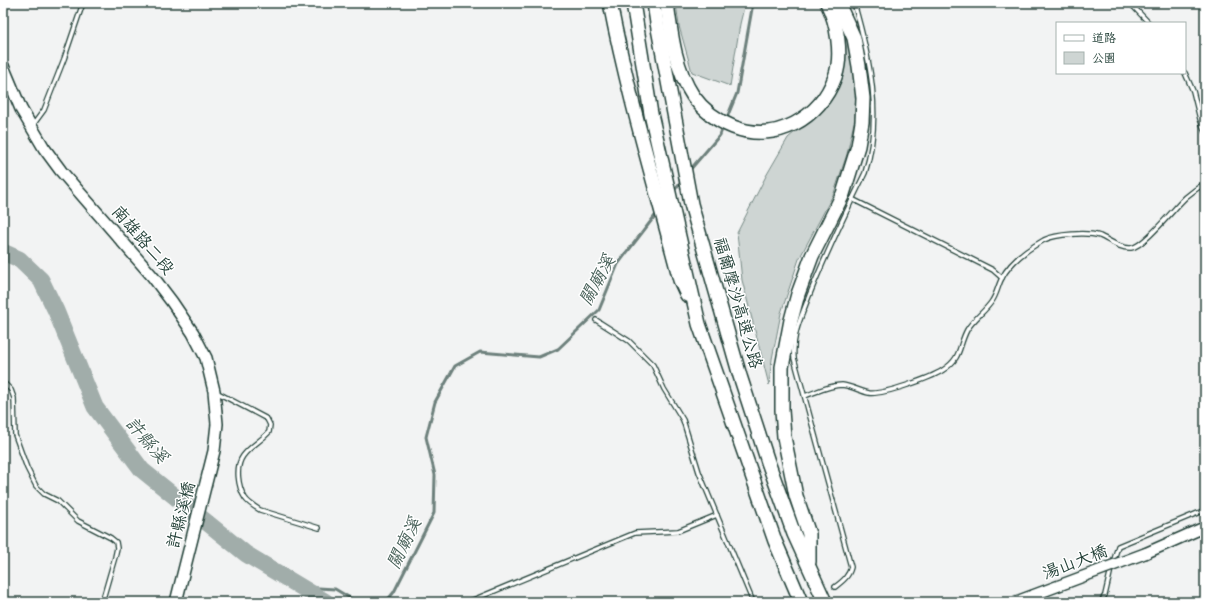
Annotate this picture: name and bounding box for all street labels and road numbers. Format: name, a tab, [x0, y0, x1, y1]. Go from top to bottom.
street label: 南雄路二段	[107, 201, 179, 279]
street label: 福爾摩沙高速公路	[709, 235, 767, 371]
street label: 許縣溪橋	[163, 479, 199, 551]
street label: 湯山大橋	[1039, 540, 1111, 584]

